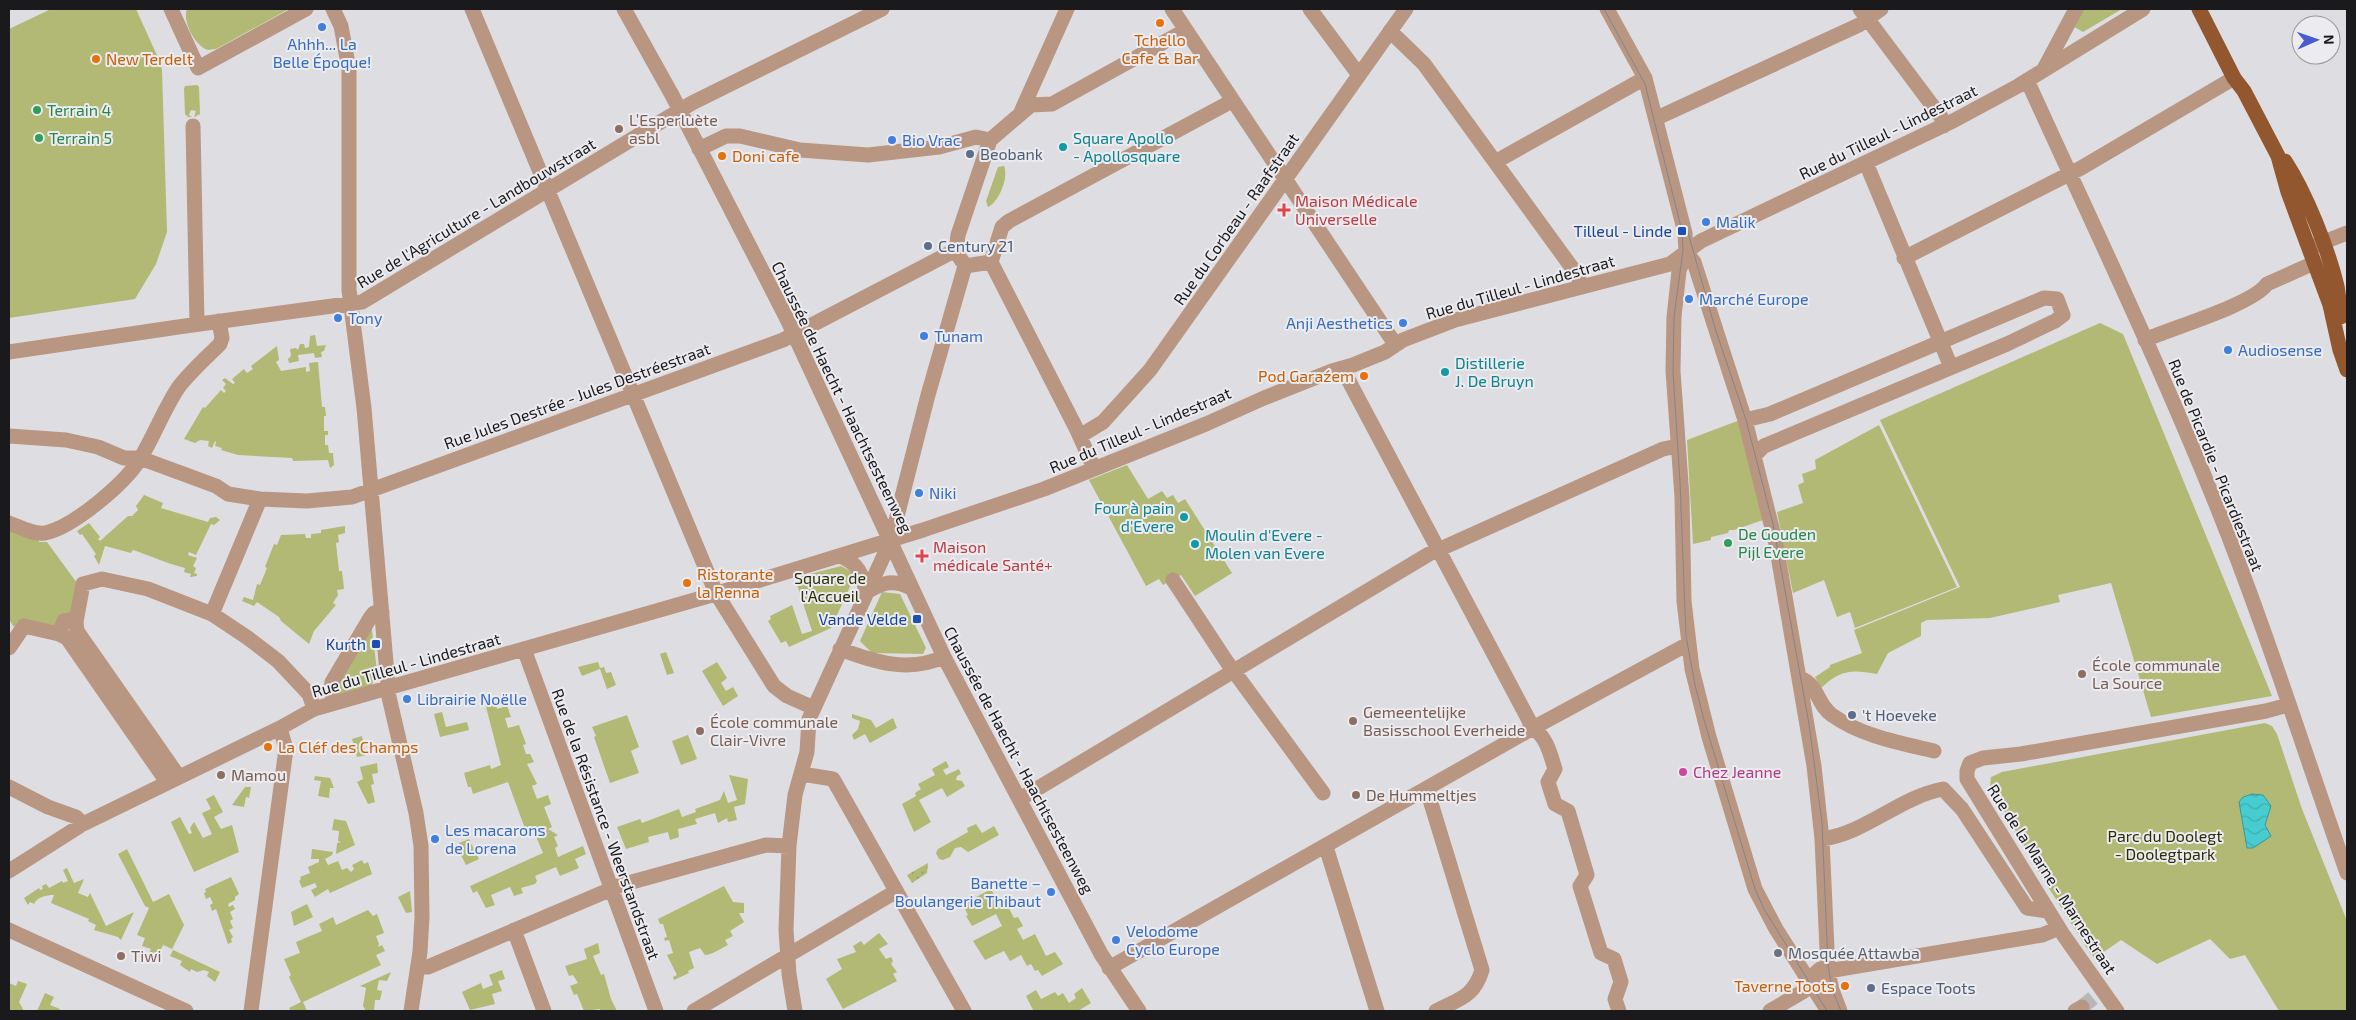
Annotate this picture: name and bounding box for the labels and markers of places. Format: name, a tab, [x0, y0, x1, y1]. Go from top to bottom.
marker: Tchello Cafe & Bar	[1154, 17, 1166, 29]
marker: Ahhh... La Belle Époque!	[316, 21, 328, 33]
place label: Tchello Cafe & Bar	[1121, 30, 1199, 67]
place label: Ahhh... La Belle Époque!	[273, 34, 371, 71]
place label: New Terdelt	[106, 49, 193, 68]
marker: New Terdelt	[90, 53, 102, 65]
place label: Terrain 4	[47, 100, 112, 119]
marker: Terrain 4	[31, 104, 43, 116]
place label: L’Esperluète asbl	[629, 110, 718, 147]
marker: L’Esperluète asbl	[613, 123, 625, 135]
place label: Terrain 5	[49, 128, 112, 147]
place label: Square Apollo - Apollosquare	[1073, 128, 1180, 165]
place label: Bio Vrac	[902, 130, 961, 149]
marker: Terrain 5	[33, 132, 45, 144]
marker: Bio Vrac	[886, 134, 898, 146]
marker: Square Apollo - Apollosquare	[1057, 141, 1069, 153]
place label: Beobank	[980, 144, 1043, 163]
place label: Doni cafe	[732, 146, 800, 165]
marker: Beobank	[964, 148, 976, 160]
marker: Doni cafe	[716, 150, 728, 162]
place label: Maison Médicale Universelle	[1295, 191, 1418, 228]
marker: Maison Médicale Universelle	[1277, 203, 1291, 217]
place label: Malik	[1716, 212, 1756, 231]
marker: Malik	[1700, 216, 1712, 228]
place label: Tilleul - Linde	[1574, 221, 1672, 240]
marker: Tilleul - Linde	[1676, 225, 1688, 237]
place label: Century 21	[938, 236, 1014, 255]
marker: Century 21	[922, 240, 934, 252]
place label: Marché Europe	[1699, 289, 1809, 308]
marker: Marché Europe	[1683, 293, 1695, 305]
place label: Tony	[348, 308, 383, 327]
marker: Tony	[332, 312, 344, 324]
place label: Anji Aesthetics	[1286, 313, 1393, 333]
marker: Anji Aesthetics	[1397, 317, 1409, 329]
place label: Tunam	[934, 326, 983, 345]
marker: Tunam	[918, 330, 930, 342]
place label: Audiosense	[2238, 340, 2322, 359]
marker: Audiosense	[2222, 344, 2234, 356]
place label: Distillerie J. De Bruyn	[1455, 353, 1534, 390]
place label: Pod Garaźem	[1258, 366, 1354, 385]
marker: Distillerie J. De Bruyn	[1439, 366, 1451, 378]
marker: Pod Garaźem	[1358, 370, 1370, 382]
place label: Niki	[929, 483, 956, 502]
marker: Niki	[913, 487, 925, 499]
place label: Four à pain d'Evere	[1094, 498, 1174, 535]
marker: Four à pain d'Evere	[1178, 511, 1190, 523]
place label: De Gouden Pijl Evere	[1738, 524, 1816, 562]
place label: Moulin d'Evere - Molen van Evere	[1205, 525, 1325, 562]
place label: Maison médicale Santé+	[933, 537, 1053, 574]
marker: De Gouden Pijl Evere	[1722, 537, 1734, 549]
marker: Moulin d'Evere - Molen van Evere	[1189, 538, 1201, 550]
marker: Maison médicale Santé+	[915, 549, 929, 563]
place label: Ristorante la Renna	[697, 564, 773, 601]
marker: Ristorante la Renna	[681, 577, 693, 589]
place label: Vande Velde	[818, 609, 907, 628]
marker: Vande Velde	[911, 613, 923, 625]
place label: Kurth	[326, 634, 366, 653]
marker: Kurth	[370, 638, 382, 650]
place label: École communale La Source	[2092, 655, 2220, 692]
marker: École communale La Source	[2076, 668, 2088, 680]
place label: Librairie Noëlle	[417, 689, 527, 708]
marker: Librairie Noëlle	[401, 693, 413, 705]
place label: Gemeentelijke Basisschool Everheide	[1363, 702, 1525, 739]
place label: 't Hoeveke	[1862, 705, 1937, 724]
marker: 't Hoeveke	[1846, 709, 1858, 721]
place label: École communale Clair-Vivre	[710, 712, 838, 749]
marker: Gemeentelijke Basisschool Everheide	[1347, 715, 1359, 727]
marker: École communale Clair-Vivre	[694, 725, 706, 737]
place label: La Cléf des Champs	[278, 737, 418, 756]
marker: La Cléf des Champs	[262, 741, 274, 753]
place label: Chez Jeanne	[1693, 762, 1781, 781]
place label: Mamou	[231, 765, 286, 784]
marker: Chez Jeanne	[1677, 766, 1689, 778]
marker: Mamou	[215, 769, 227, 781]
place label: De Hummeltjes	[1366, 785, 1477, 805]
marker: De Hummeltjes	[1350, 789, 1362, 801]
place label: Les macarons de Lorena	[445, 820, 546, 857]
marker: Les macarons de Lorena	[429, 833, 441, 845]
place label: Banette – Boulangerie Thibaut	[895, 873, 1041, 910]
marker: Banette – Boulangerie Thibaut	[1045, 886, 1057, 898]
place label: Velodome Cyclo Europe	[1126, 921, 1220, 958]
marker: Velodome Cyclo Europe	[1110, 934, 1122, 946]
place label: Mosquée Attawba	[1788, 943, 1920, 962]
place label: Tiwi	[131, 946, 161, 965]
marker: Mosquée Attawba	[1772, 947, 1784, 959]
marker: Tiwi	[115, 950, 127, 962]
place label: Taverne Toots	[1734, 976, 1835, 995]
place label: Espace Toots	[1881, 978, 1976, 997]
marker: Taverne Toots	[1839, 980, 1851, 992]
marker: Espace Toots	[1865, 982, 1877, 994]

